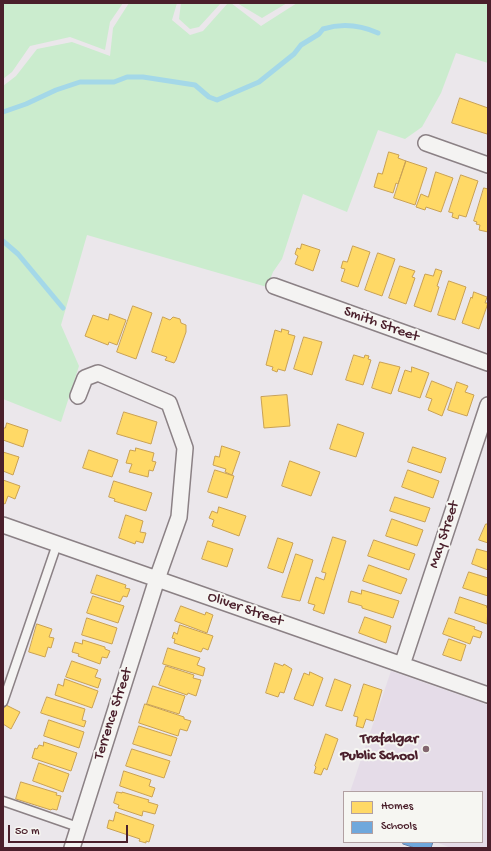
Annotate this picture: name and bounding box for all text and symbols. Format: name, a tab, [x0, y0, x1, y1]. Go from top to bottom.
street label: Smith Street	[341, 303, 421, 347]
street label: May Street	[426, 499, 464, 571]
street label: Oliver Street	[205, 589, 285, 631]
street label: Terrence Street	[91, 666, 137, 762]
place label: Trafalgar Public School	[341, 731, 418, 766]
marker: Trafalgar Public School	[421, 744, 431, 754]
legend	[343, 791, 483, 843]
text: Homes	[381, 800, 413, 814]
scale bar	[10, 817, 130, 843]
text: Schools	[381, 820, 417, 834]
text: 50 m	[15, 825, 40, 839]

